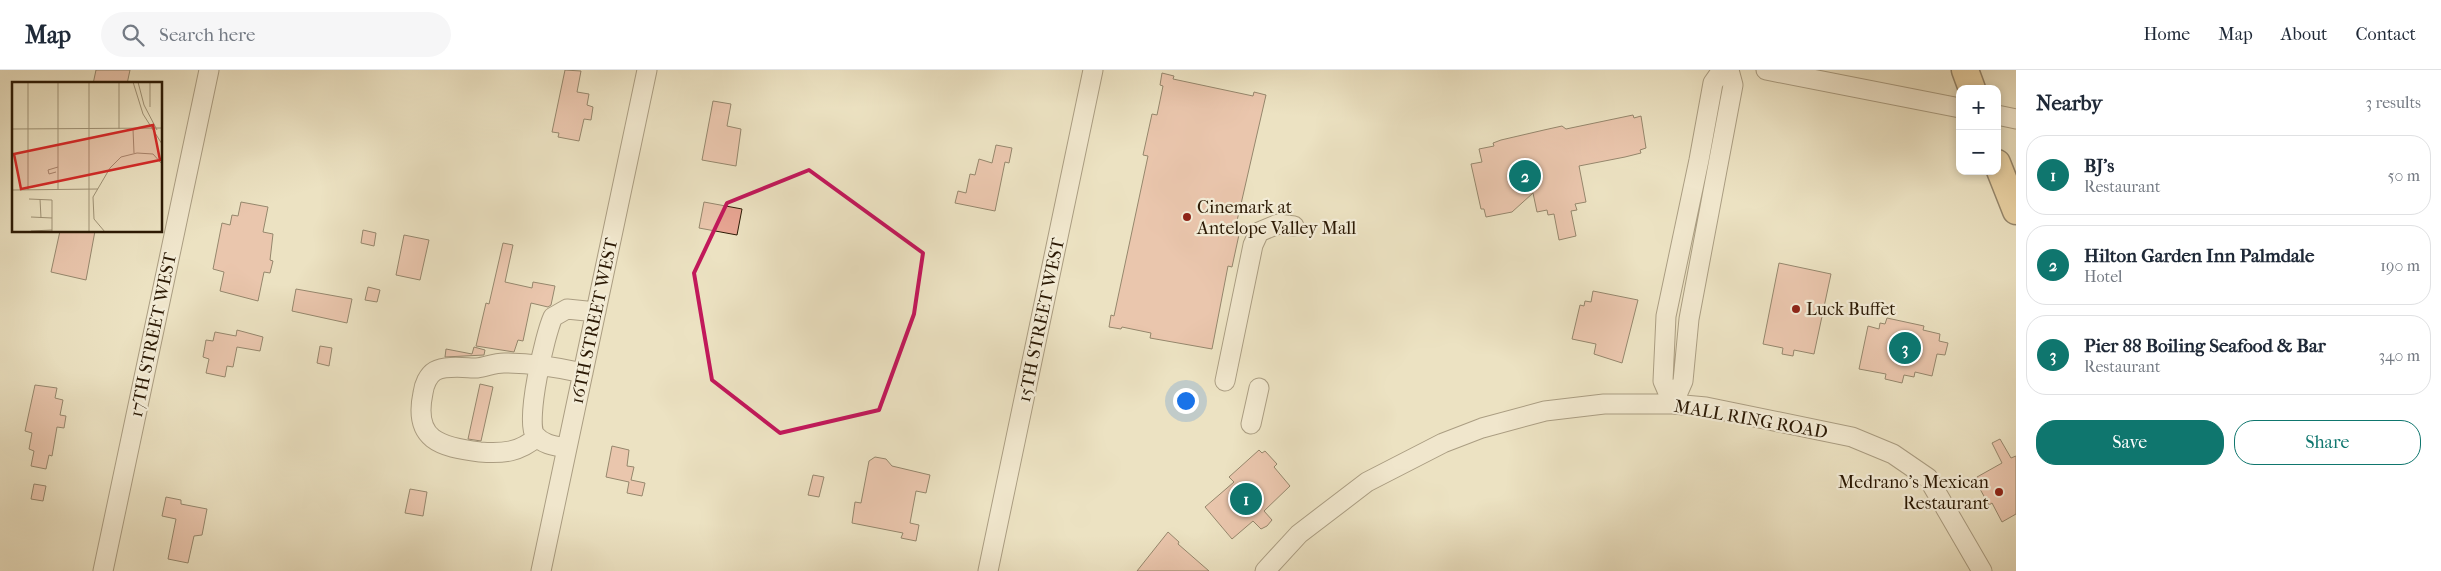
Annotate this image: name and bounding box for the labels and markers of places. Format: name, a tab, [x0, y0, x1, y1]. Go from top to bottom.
pin: 2	[1509, 157, 1541, 195]
place label: Cinemark at Antelope Valley Mall	[1196, 197, 1356, 239]
marker: Cinemark at Antelope Valley Mall	[1181, 211, 1193, 223]
place label: Luck Buffet	[1806, 299, 1896, 320]
marker: Luck Buffet	[1790, 303, 1802, 315]
pin: 3	[1889, 329, 1921, 367]
place label: Medrano's Mexican Restaurant	[1838, 472, 1990, 514]
pin: 1	[1230, 480, 1262, 518]
marker: Medrano's Mexican Restaurant	[1993, 486, 2005, 498]

